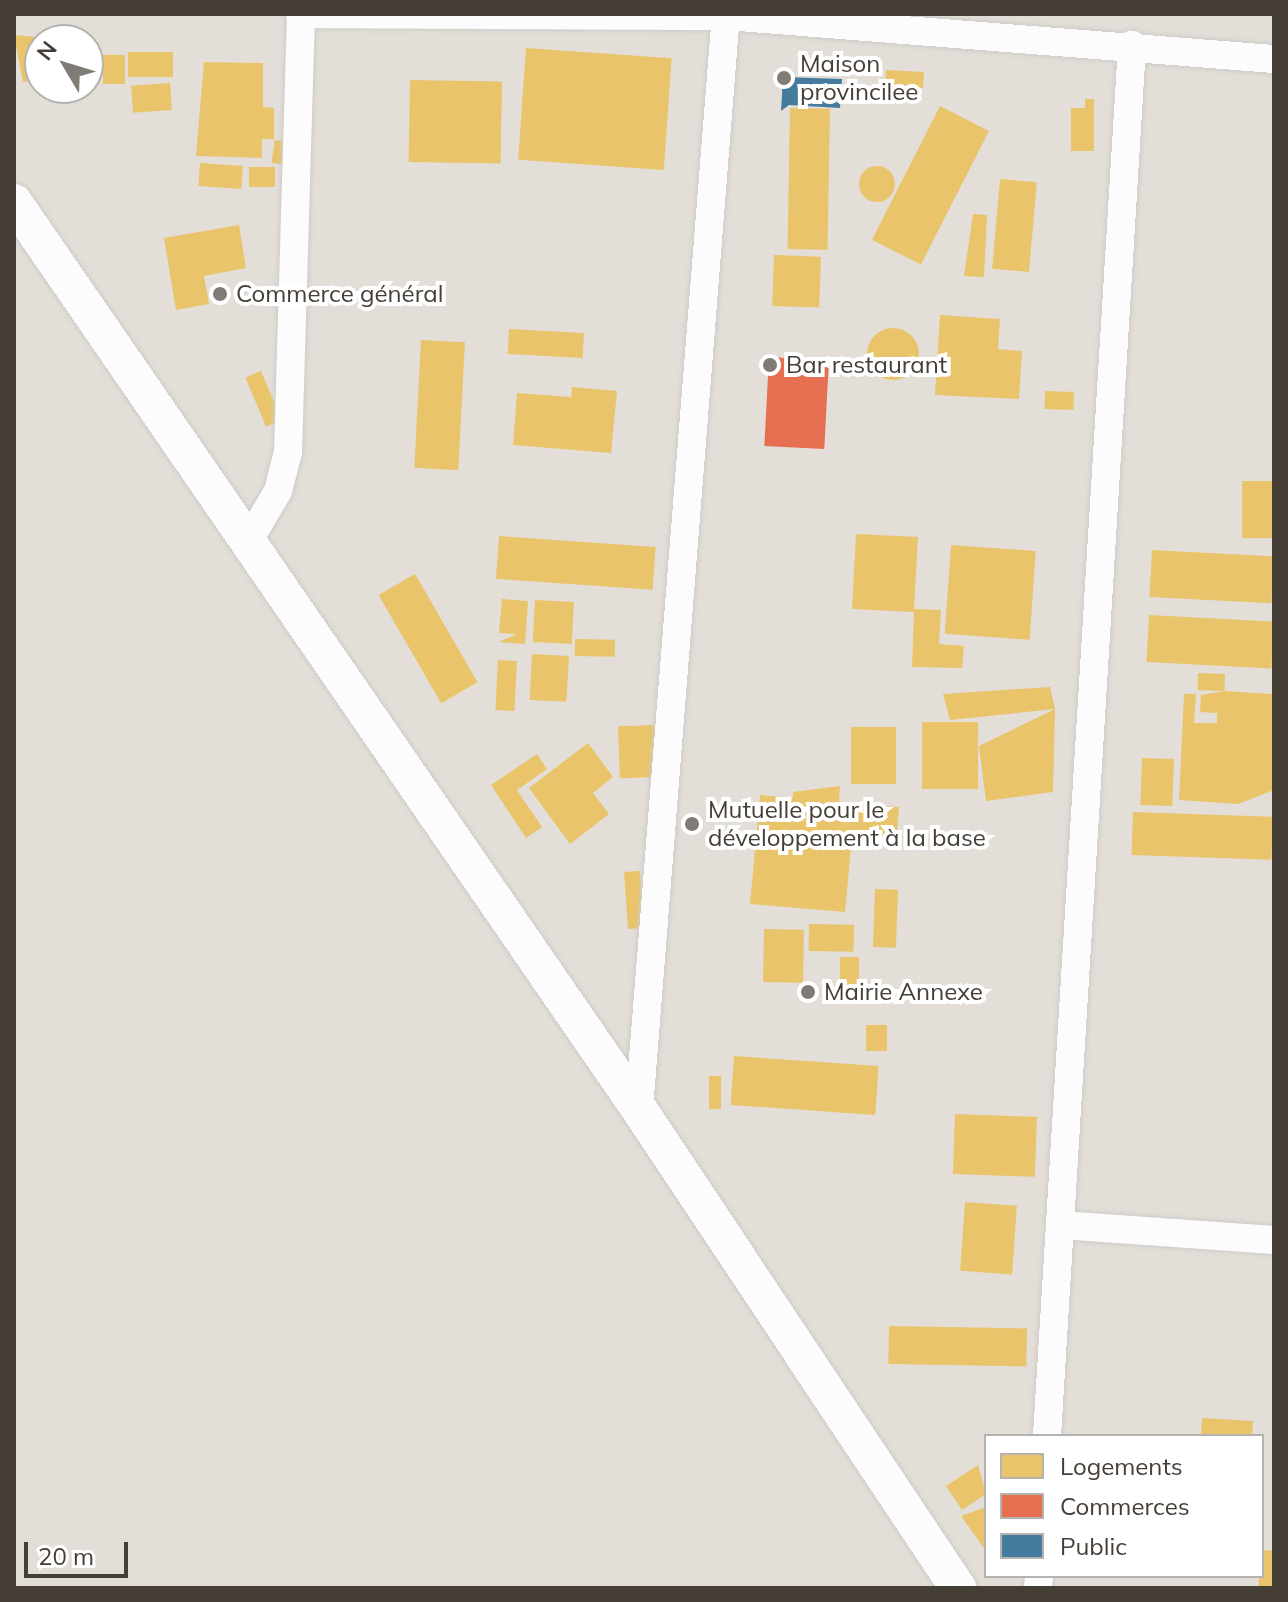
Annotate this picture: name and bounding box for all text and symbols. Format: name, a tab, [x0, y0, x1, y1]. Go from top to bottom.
north arrow	[24, 24, 104, 104]
text: N	[31, 35, 63, 66]
place label: Maison provincilee	[800, 50, 918, 106]
marker: Maison provincilee	[775, 69, 793, 87]
place label: Commerce général	[236, 280, 443, 308]
marker: Commerce général	[211, 285, 229, 303]
place label: Bar restaurant	[786, 351, 947, 379]
marker: Bar restaurant	[761, 356, 779, 374]
place label: Mutuelle pour le développement à la base	[708, 796, 986, 852]
marker: Mutuelle pour le développement à la base	[683, 815, 701, 833]
place label: Mairie Annexe	[824, 978, 983, 1006]
marker: Mairie Annexe	[799, 983, 817, 1001]
legend	[984, 1434, 1264, 1578]
text: Logements	[1060, 1451, 1183, 1481]
text: Commerces	[1060, 1491, 1190, 1521]
scale bar	[28, 1526, 132, 1576]
text: Public	[1060, 1531, 1127, 1561]
text: 20 m	[38, 1541, 94, 1571]

